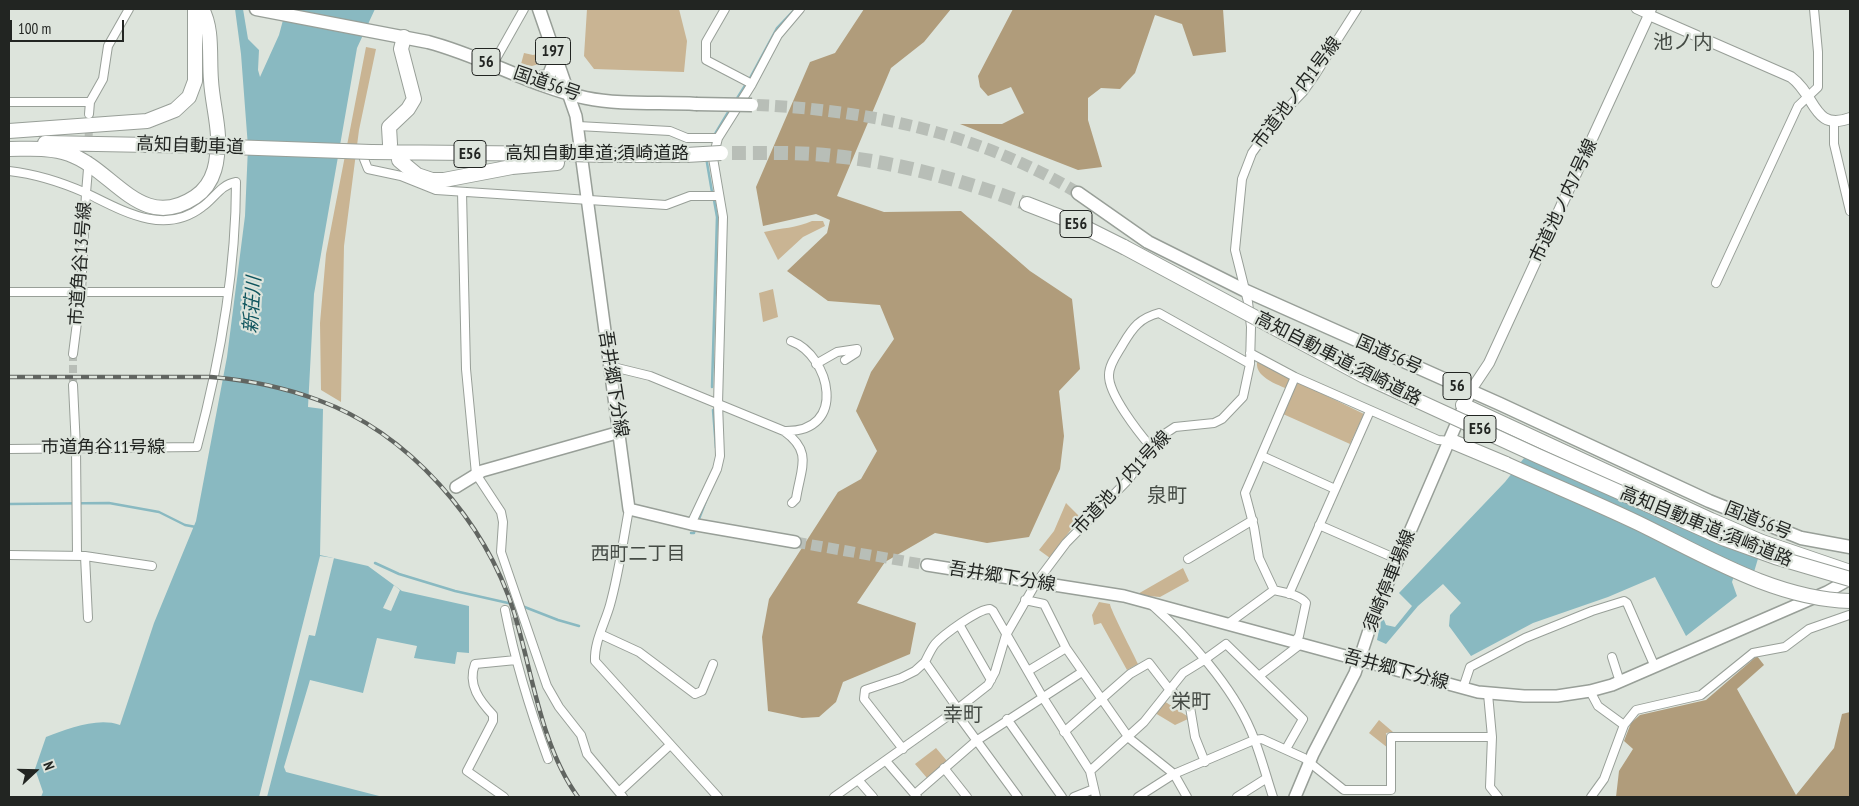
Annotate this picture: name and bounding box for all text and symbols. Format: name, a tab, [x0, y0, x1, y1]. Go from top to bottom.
scale bar	[12, 10, 126, 42]
text: 100 m	[18, 19, 51, 38]
district label: 池ノ内	[1653, 31, 1713, 55]
street label: 市道池ノ内1号線	[1248, 33, 1346, 153]
road number: 197	[536, 37, 570, 64]
road number: 56	[472, 48, 500, 76]
street label: 国道56号	[510, 62, 584, 106]
street label: 高知自動車道	[136, 133, 244, 159]
street label: 市道池ノ内7号線	[1526, 136, 1602, 266]
road number: E56	[454, 140, 486, 168]
street label: 高知自動車道;須崎道路	[505, 143, 689, 165]
street label: 市道角谷13号線	[66, 201, 96, 327]
road number: E56	[1060, 210, 1092, 238]
water label: 新荘川	[240, 276, 266, 334]
street label: 高知自動車道;須崎道路	[1251, 308, 1425, 410]
street label: 吾井郷下分線	[594, 329, 632, 439]
street label: 国道56号	[1353, 331, 1425, 379]
road number: 56	[1443, 372, 1471, 400]
road number: E56	[1464, 416, 1496, 442]
street label: 市道池ノ内1号線	[1068, 427, 1176, 539]
street label: 市道角谷11号線	[41, 437, 165, 459]
street label: 高知自動車道;須崎道路	[1617, 483, 1795, 571]
district label: 泉町	[1147, 484, 1187, 508]
street label: 国道56号	[1721, 498, 1795, 544]
street label: 須崎停車場線	[1360, 527, 1420, 635]
district label: 西町二丁目	[591, 544, 685, 566]
street label: 吾井郷下分線	[947, 558, 1057, 596]
street label: 吾井郷下分線	[1341, 646, 1451, 694]
district label: 栄町	[1171, 690, 1211, 714]
district label: 幸町	[943, 703, 983, 727]
north arrow	[10, 746, 60, 796]
text: N	[39, 759, 59, 772]

